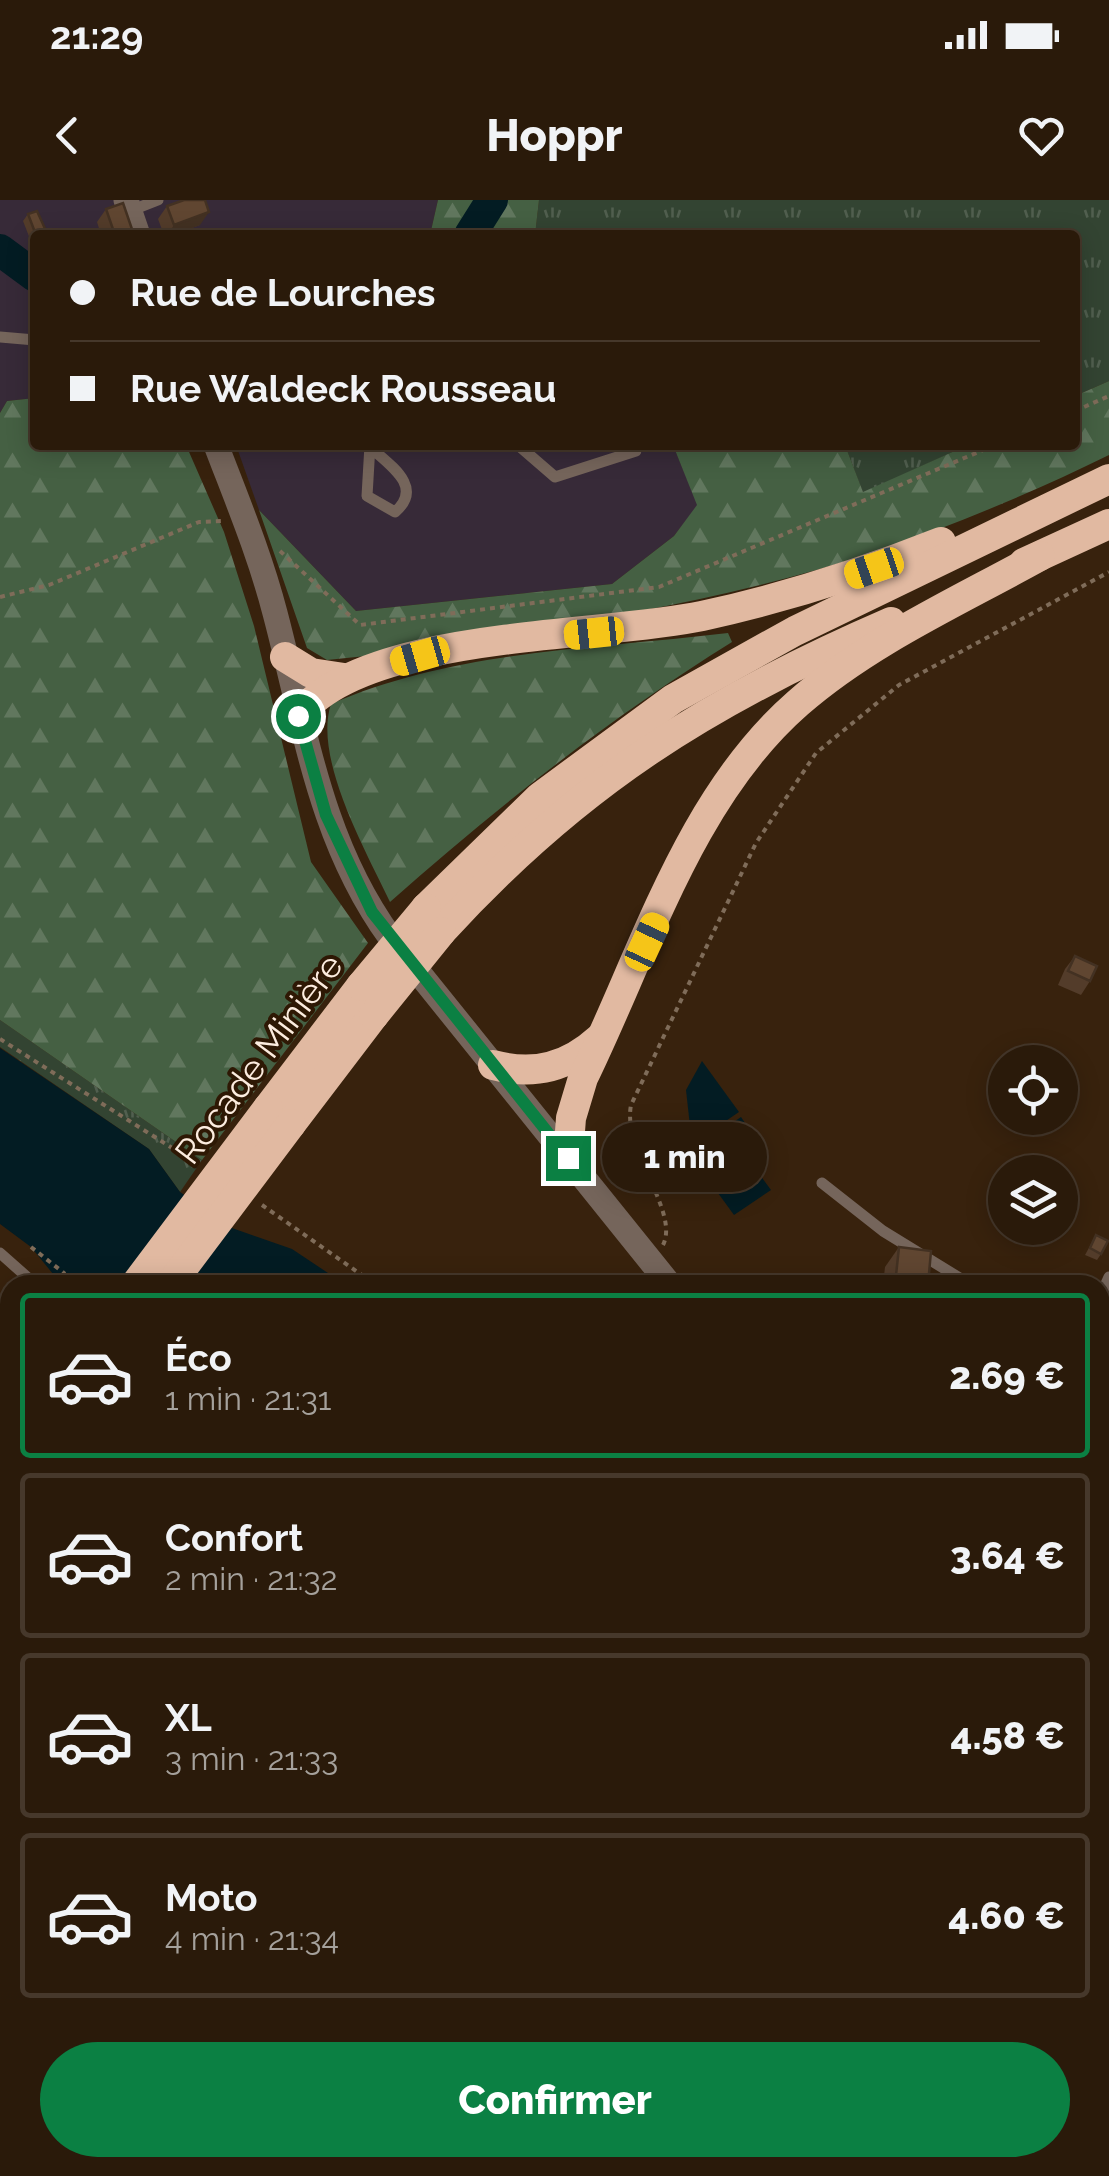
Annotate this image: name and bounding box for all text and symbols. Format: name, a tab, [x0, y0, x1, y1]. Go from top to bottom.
text: 21:29	[50, 13, 143, 58]
icon: back	[40, 108, 95, 163]
icon: heart	[1014, 108, 1069, 163]
text: Hoppr	[486, 109, 623, 162]
text: Rue de Lourches	[130, 270, 436, 315]
text: Rue Waldeck Rousseau	[130, 366, 556, 411]
car	[841, 544, 907, 592]
car	[563, 615, 625, 651]
car	[387, 633, 453, 679]
route start	[276, 694, 321, 739]
car	[621, 908, 673, 976]
street label: Rocade Minière	[166, 946, 351, 1172]
map controls	[988, 1045, 1078, 1245]
button: locate	[988, 1045, 1078, 1135]
callout: 1 min	[603, 1123, 768, 1193]
route end	[546, 1136, 591, 1181]
text: 1 min	[643, 1138, 726, 1175]
button: layers	[988, 1155, 1078, 1245]
icon: car	[45, 1331, 135, 1421]
text: Éco	[165, 1335, 232, 1380]
text: 2.69 €	[949, 1353, 1065, 1398]
text: 1 min · 21:31	[165, 1380, 331, 1417]
icon: car	[45, 1511, 135, 1601]
text: Confort	[165, 1515, 303, 1560]
text: 3.64 €	[950, 1533, 1065, 1578]
text: 2 min · 21:32	[165, 1560, 337, 1597]
icon: car	[45, 1691, 135, 1781]
text: XL	[165, 1695, 212, 1740]
text: 4.58 €	[950, 1713, 1065, 1758]
text: 3 min · 21:33	[165, 1740, 338, 1777]
icon: car	[45, 1871, 135, 1961]
text: Moto	[165, 1875, 258, 1920]
text: 4.60 €	[948, 1893, 1065, 1938]
text: 4 min · 21:34	[165, 1920, 339, 1957]
button: Confirmer	[40, 2042, 1070, 2157]

